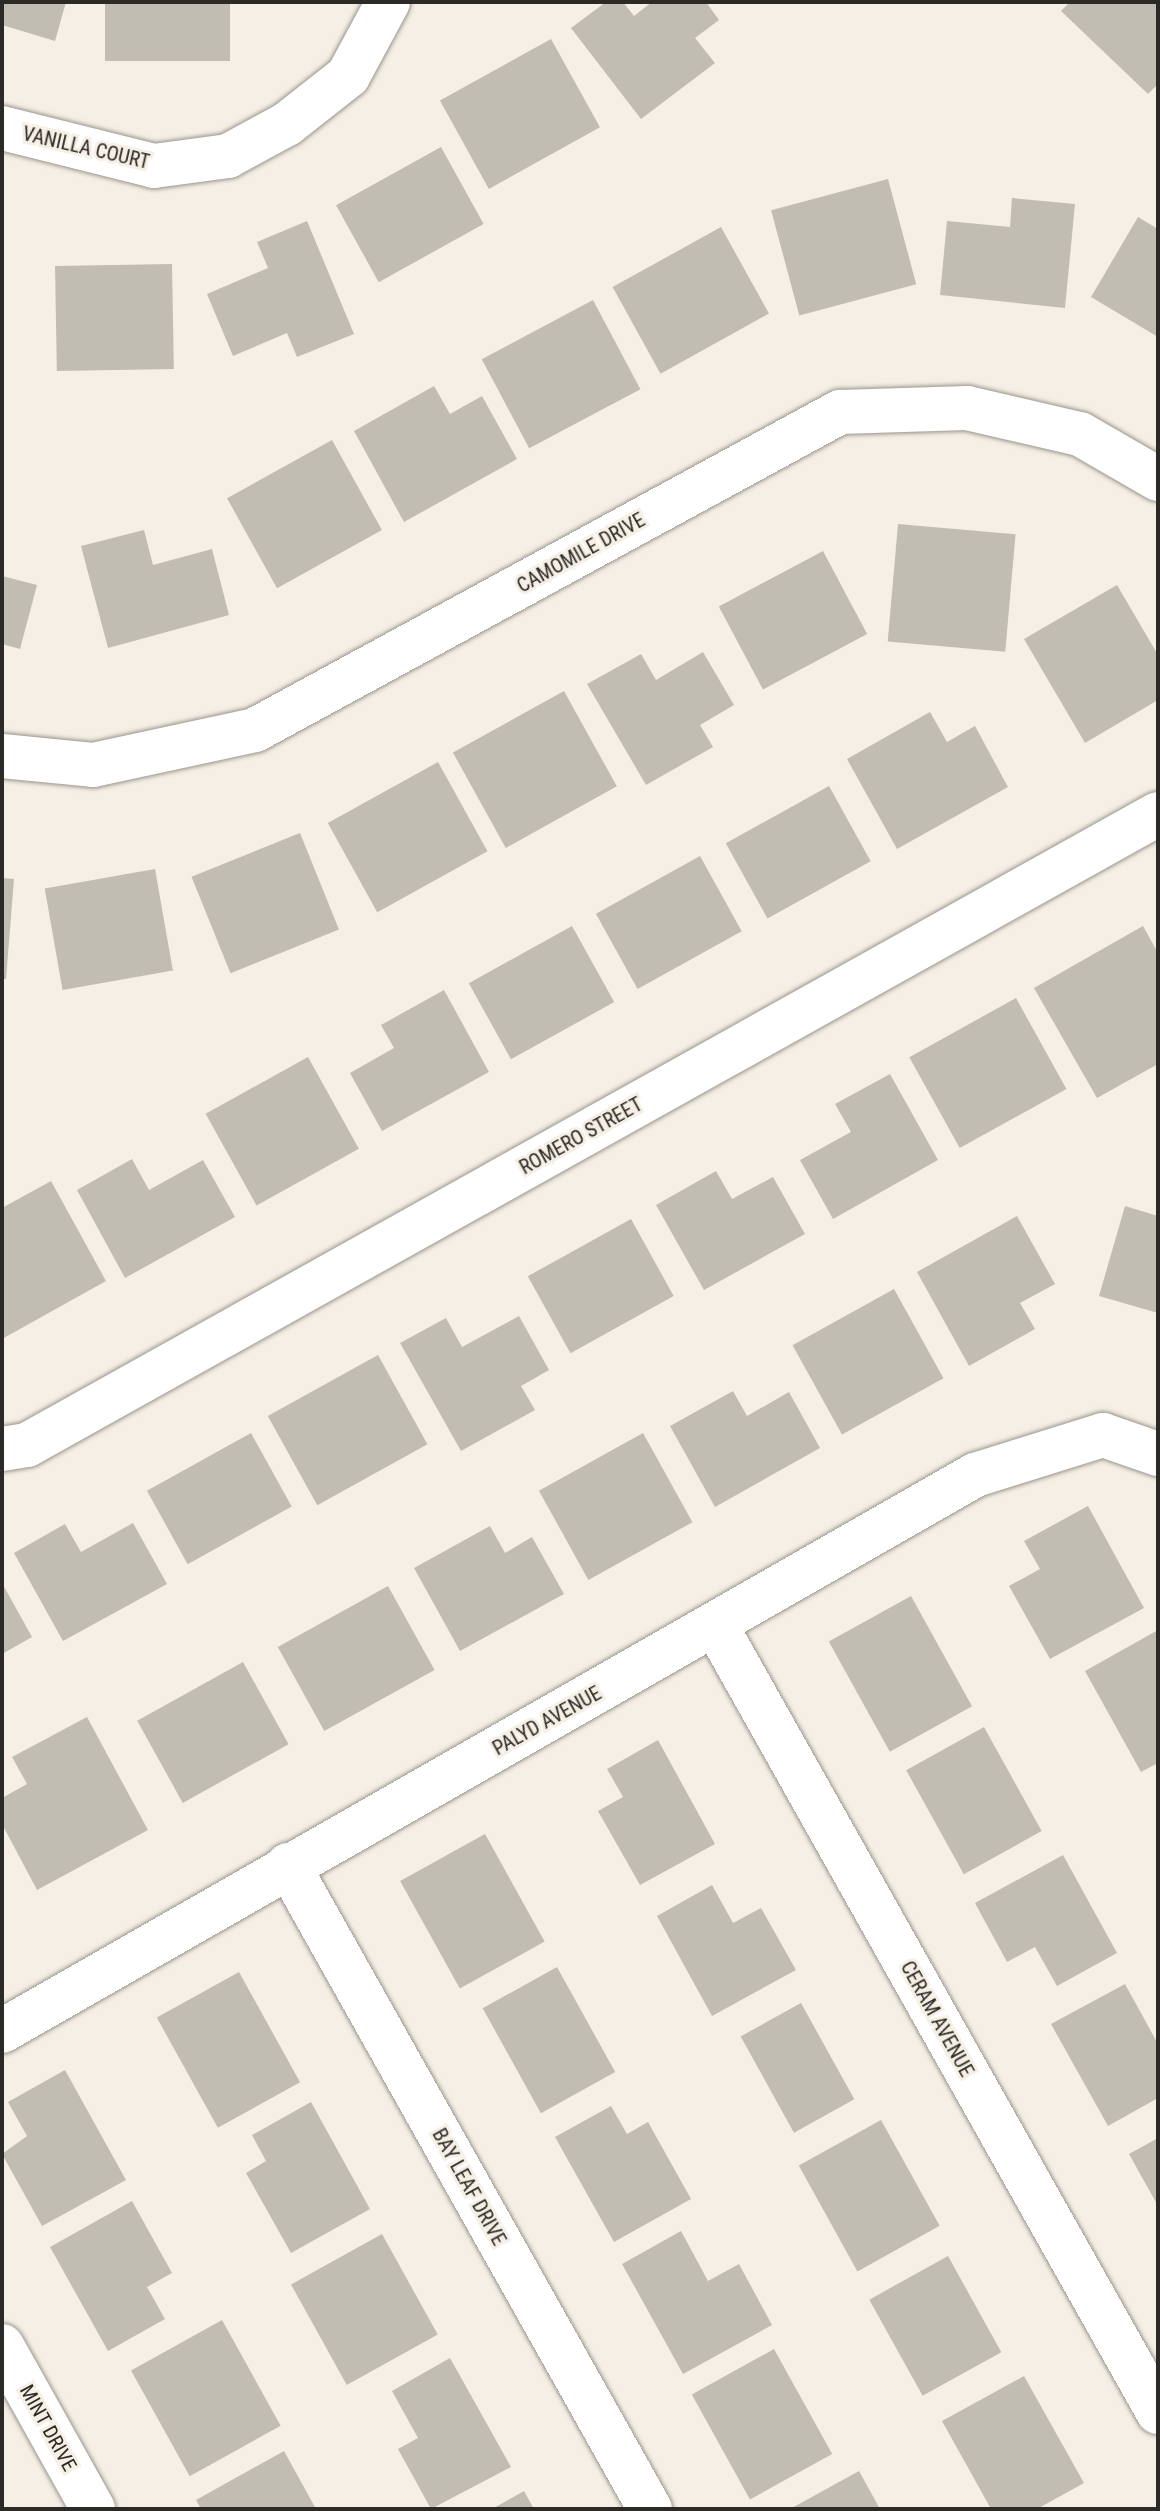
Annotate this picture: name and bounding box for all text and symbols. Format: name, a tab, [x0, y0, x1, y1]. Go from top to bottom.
street label: VANILLA COURT	[20, 122, 152, 174]
street label: CAMOMILE DRIVE	[513, 508, 649, 598]
street label: ROMERO STREET	[515, 1092, 647, 1180]
street label: PALYD AVENUE	[489, 1681, 605, 1761]
street label: CERAM AVENUE	[895, 1957, 979, 2081]
street label: BAY LEAF DRIVE	[427, 2124, 511, 2250]
street label: MINT DRIVE	[14, 2380, 82, 2476]

